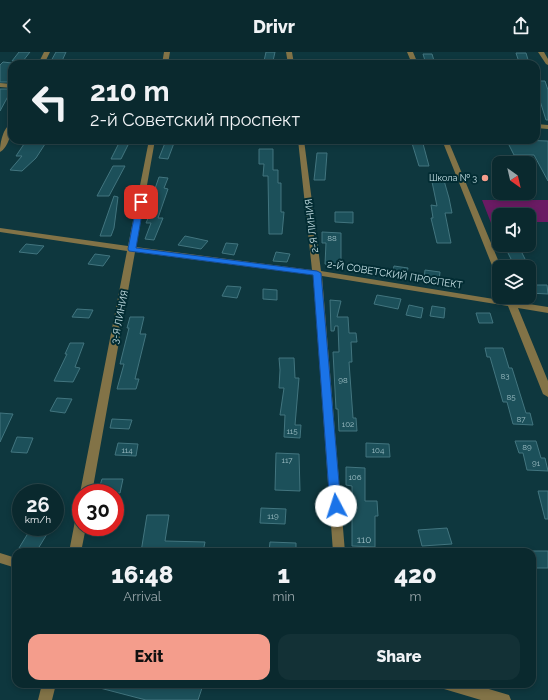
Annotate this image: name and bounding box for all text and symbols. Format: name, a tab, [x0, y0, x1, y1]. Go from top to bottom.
icon: back	[16, 15, 38, 37]
icon: share	[510, 15, 532, 37]
text: Drivr	[253, 16, 295, 37]
text: 210 m	[90, 75, 170, 108]
icon: left	[24, 76, 76, 128]
text: 2-й Советский проспект	[90, 109, 300, 130]
north arrow	[492, 156, 536, 200]
map controls	[492, 156, 536, 304]
place label: Школа № 3	[429, 173, 477, 183]
marker: Школа № 3	[480, 173, 490, 183]
pin	[124, 185, 158, 219]
icon: arrive	[130, 191, 152, 213]
street label: 2-Я ЛИНИЯ	[303, 198, 320, 254]
button: sound	[492, 208, 536, 252]
house number: 88	[327, 233, 337, 243]
street label: 2-Й СОВЕТСКИЙ ПРОСПЕКТ	[326, 258, 463, 291]
button: layers	[492, 260, 536, 304]
street label: 3-Я ЛИНИЯ	[109, 289, 130, 345]
house number: 83	[500, 371, 510, 381]
house number: 98	[338, 375, 348, 385]
house number: 85	[506, 392, 516, 402]
house number: 87	[516, 414, 526, 424]
house number: 102	[342, 419, 354, 429]
house number: 115	[286, 426, 298, 436]
house number: 89	[522, 442, 532, 452]
house number: 114	[121, 445, 133, 455]
house number: 104	[372, 445, 385, 455]
house number: 117	[281, 455, 293, 465]
house number: 91	[532, 458, 541, 468]
house number: 106	[348, 472, 362, 482]
speed limit sign: 30	[72, 484, 124, 536]
position arrow	[315, 485, 357, 527]
text: 26	[26, 493, 50, 517]
house number: 119	[267, 511, 279, 521]
text: km/h	[25, 514, 51, 525]
house number: 110	[357, 534, 371, 545]
text: 16:48	[111, 560, 173, 589]
text: 1	[278, 560, 290, 589]
text: 420	[394, 560, 437, 589]
text: Arrival	[123, 589, 161, 604]
text: min	[273, 589, 295, 604]
text: m	[409, 589, 421, 604]
button: Exit	[28, 634, 270, 680]
button: Share	[278, 634, 520, 680]

